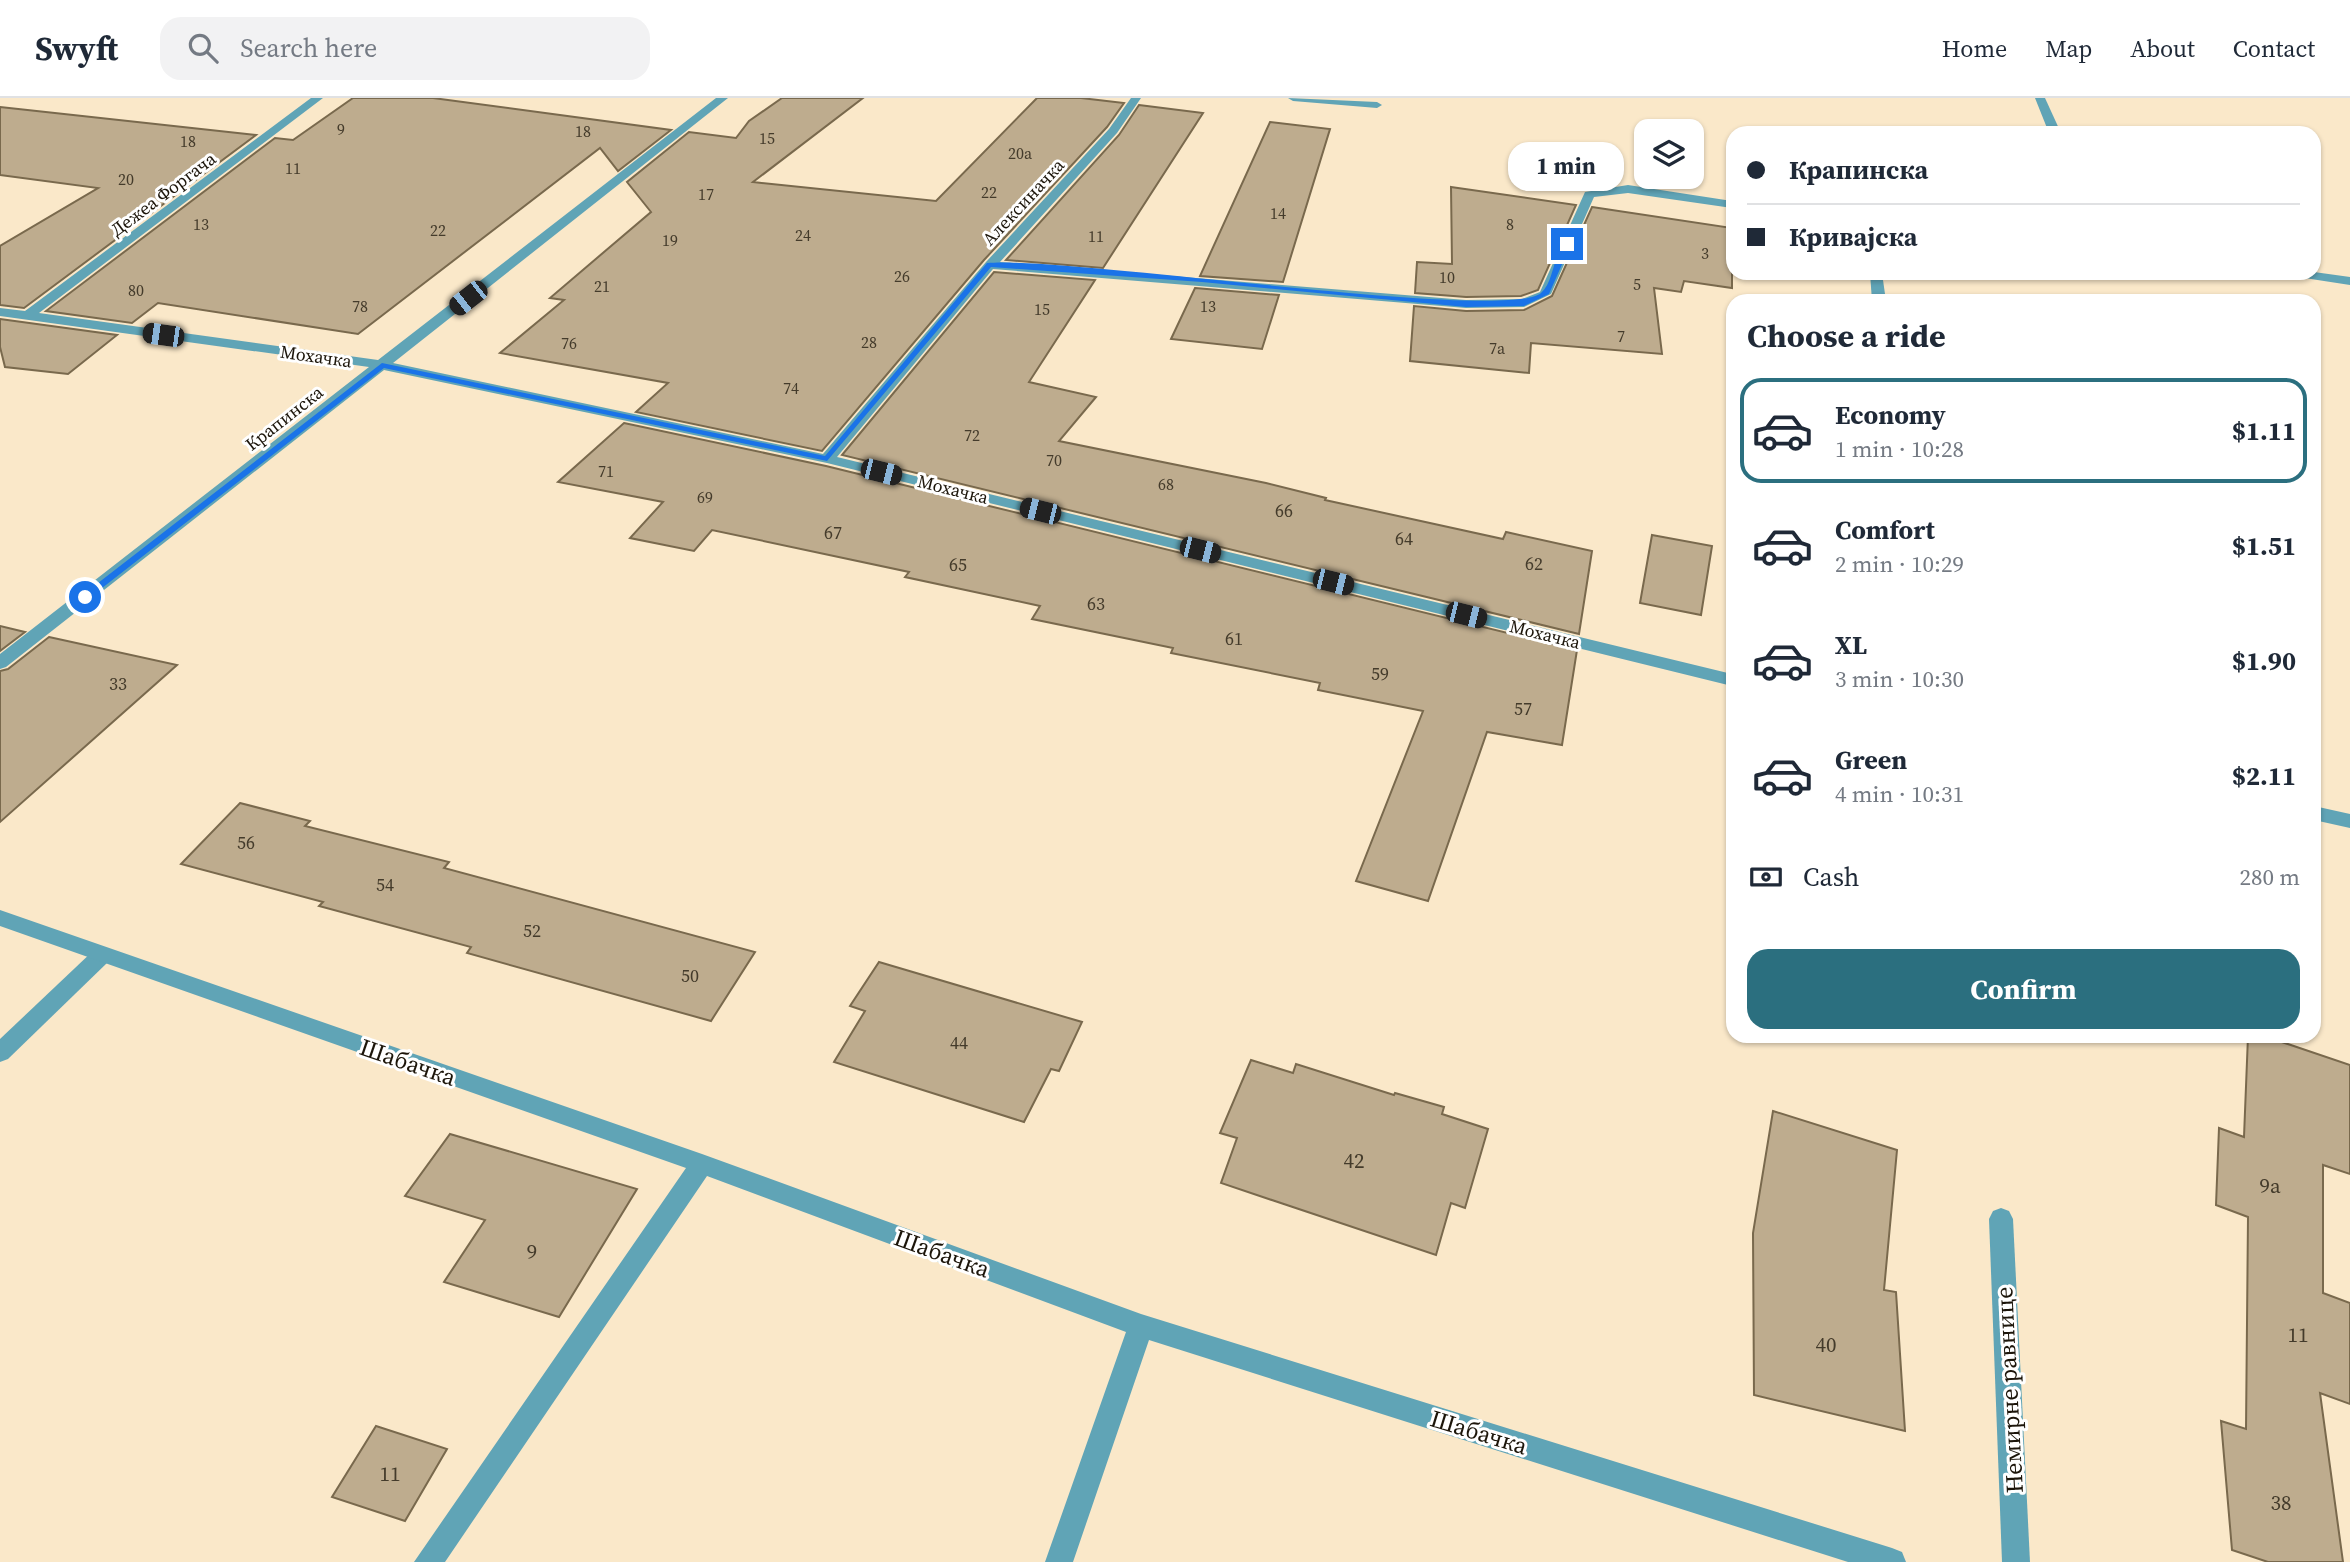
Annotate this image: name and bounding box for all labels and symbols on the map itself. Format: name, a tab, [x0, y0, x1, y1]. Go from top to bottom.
house number: 9	[337, 118, 345, 140]
house number: 18	[575, 120, 591, 142]
house number: 15	[759, 127, 775, 149]
house number: 18	[180, 130, 196, 152]
house number: 20a	[1008, 142, 1033, 164]
callout: 1 min	[1509, 142, 1625, 192]
street label: Дежеа Форгача	[105, 146, 222, 242]
street label: Алексиначка	[976, 153, 1070, 251]
house number: 11	[285, 157, 301, 179]
house number: 20	[118, 168, 134, 190]
house number: 22	[981, 181, 997, 203]
house number: 17	[698, 183, 714, 205]
house number: 14	[1270, 202, 1286, 224]
house number: 13	[193, 213, 209, 235]
house number: 8	[1506, 213, 1514, 235]
house number: 22	[430, 219, 446, 241]
house number: 24	[795, 224, 811, 246]
house number: 11	[1088, 225, 1104, 247]
route end	[1551, 228, 1583, 260]
house number: 19	[662, 229, 678, 251]
house number: 3	[1701, 242, 1709, 264]
house number: 26	[894, 265, 910, 287]
house number: 10	[1439, 266, 1455, 288]
house number: 5	[1633, 273, 1641, 295]
house number: 21	[594, 275, 610, 297]
car	[445, 277, 492, 319]
house number: 80	[128, 279, 144, 301]
house number: 78	[352, 295, 368, 317]
house number: 13	[1200, 295, 1216, 317]
house number: 15	[1034, 298, 1050, 320]
car	[141, 322, 186, 348]
house number: 7	[1617, 325, 1625, 347]
house number: 28	[861, 331, 877, 353]
house number: 76	[561, 332, 577, 354]
house number: 7a	[1489, 337, 1506, 359]
street label: Мохачка	[279, 339, 354, 374]
house number: 74	[783, 377, 799, 399]
street label: Крапинска	[240, 379, 329, 456]
house number: 72	[964, 424, 980, 446]
house number: 70	[1046, 449, 1062, 471]
car	[859, 457, 904, 487]
house number: 71	[598, 460, 614, 482]
street label: Мохачка	[915, 468, 992, 510]
house number: 68	[1158, 473, 1174, 495]
house number: 69	[697, 486, 713, 508]
car	[1018, 496, 1063, 526]
house number: 66	[1275, 498, 1293, 523]
house number: 67	[824, 520, 842, 545]
house number: 64	[1395, 526, 1413, 551]
car	[1178, 535, 1223, 565]
house number: 62	[1525, 551, 1543, 576]
house number: 65	[949, 552, 967, 577]
car	[1311, 567, 1356, 597]
route start	[69, 581, 101, 613]
house number: 63	[1087, 591, 1105, 616]
car	[1444, 600, 1489, 630]
street label: Мохачка	[1507, 613, 1584, 655]
house number: 61	[1225, 626, 1243, 651]
house number: 59	[1371, 661, 1389, 686]
house number: 33	[109, 671, 127, 696]
house number: 57	[1514, 696, 1532, 721]
house number: 56	[237, 830, 255, 855]
house number: 54	[376, 872, 394, 897]
house number: 52	[523, 918, 541, 943]
house number: 50	[681, 963, 699, 988]
street label: Шабачка	[355, 1030, 461, 1094]
house number: 44	[950, 1030, 968, 1055]
house number: 42	[1344, 1146, 1365, 1175]
house number: 9a	[2259, 1171, 2281, 1200]
street label: Шабачка	[889, 1220, 995, 1286]
house number: 9	[527, 1237, 537, 1266]
street label: Немирне равнице	[1987, 1286, 2031, 1494]
house number: 11	[2288, 1320, 2309, 1349]
house number: 40	[1816, 1330, 1837, 1359]
street label: Шабачка	[1426, 1402, 1532, 1463]
house number: 11	[380, 1459, 401, 1488]
house number: 38	[2271, 1488, 2292, 1517]

